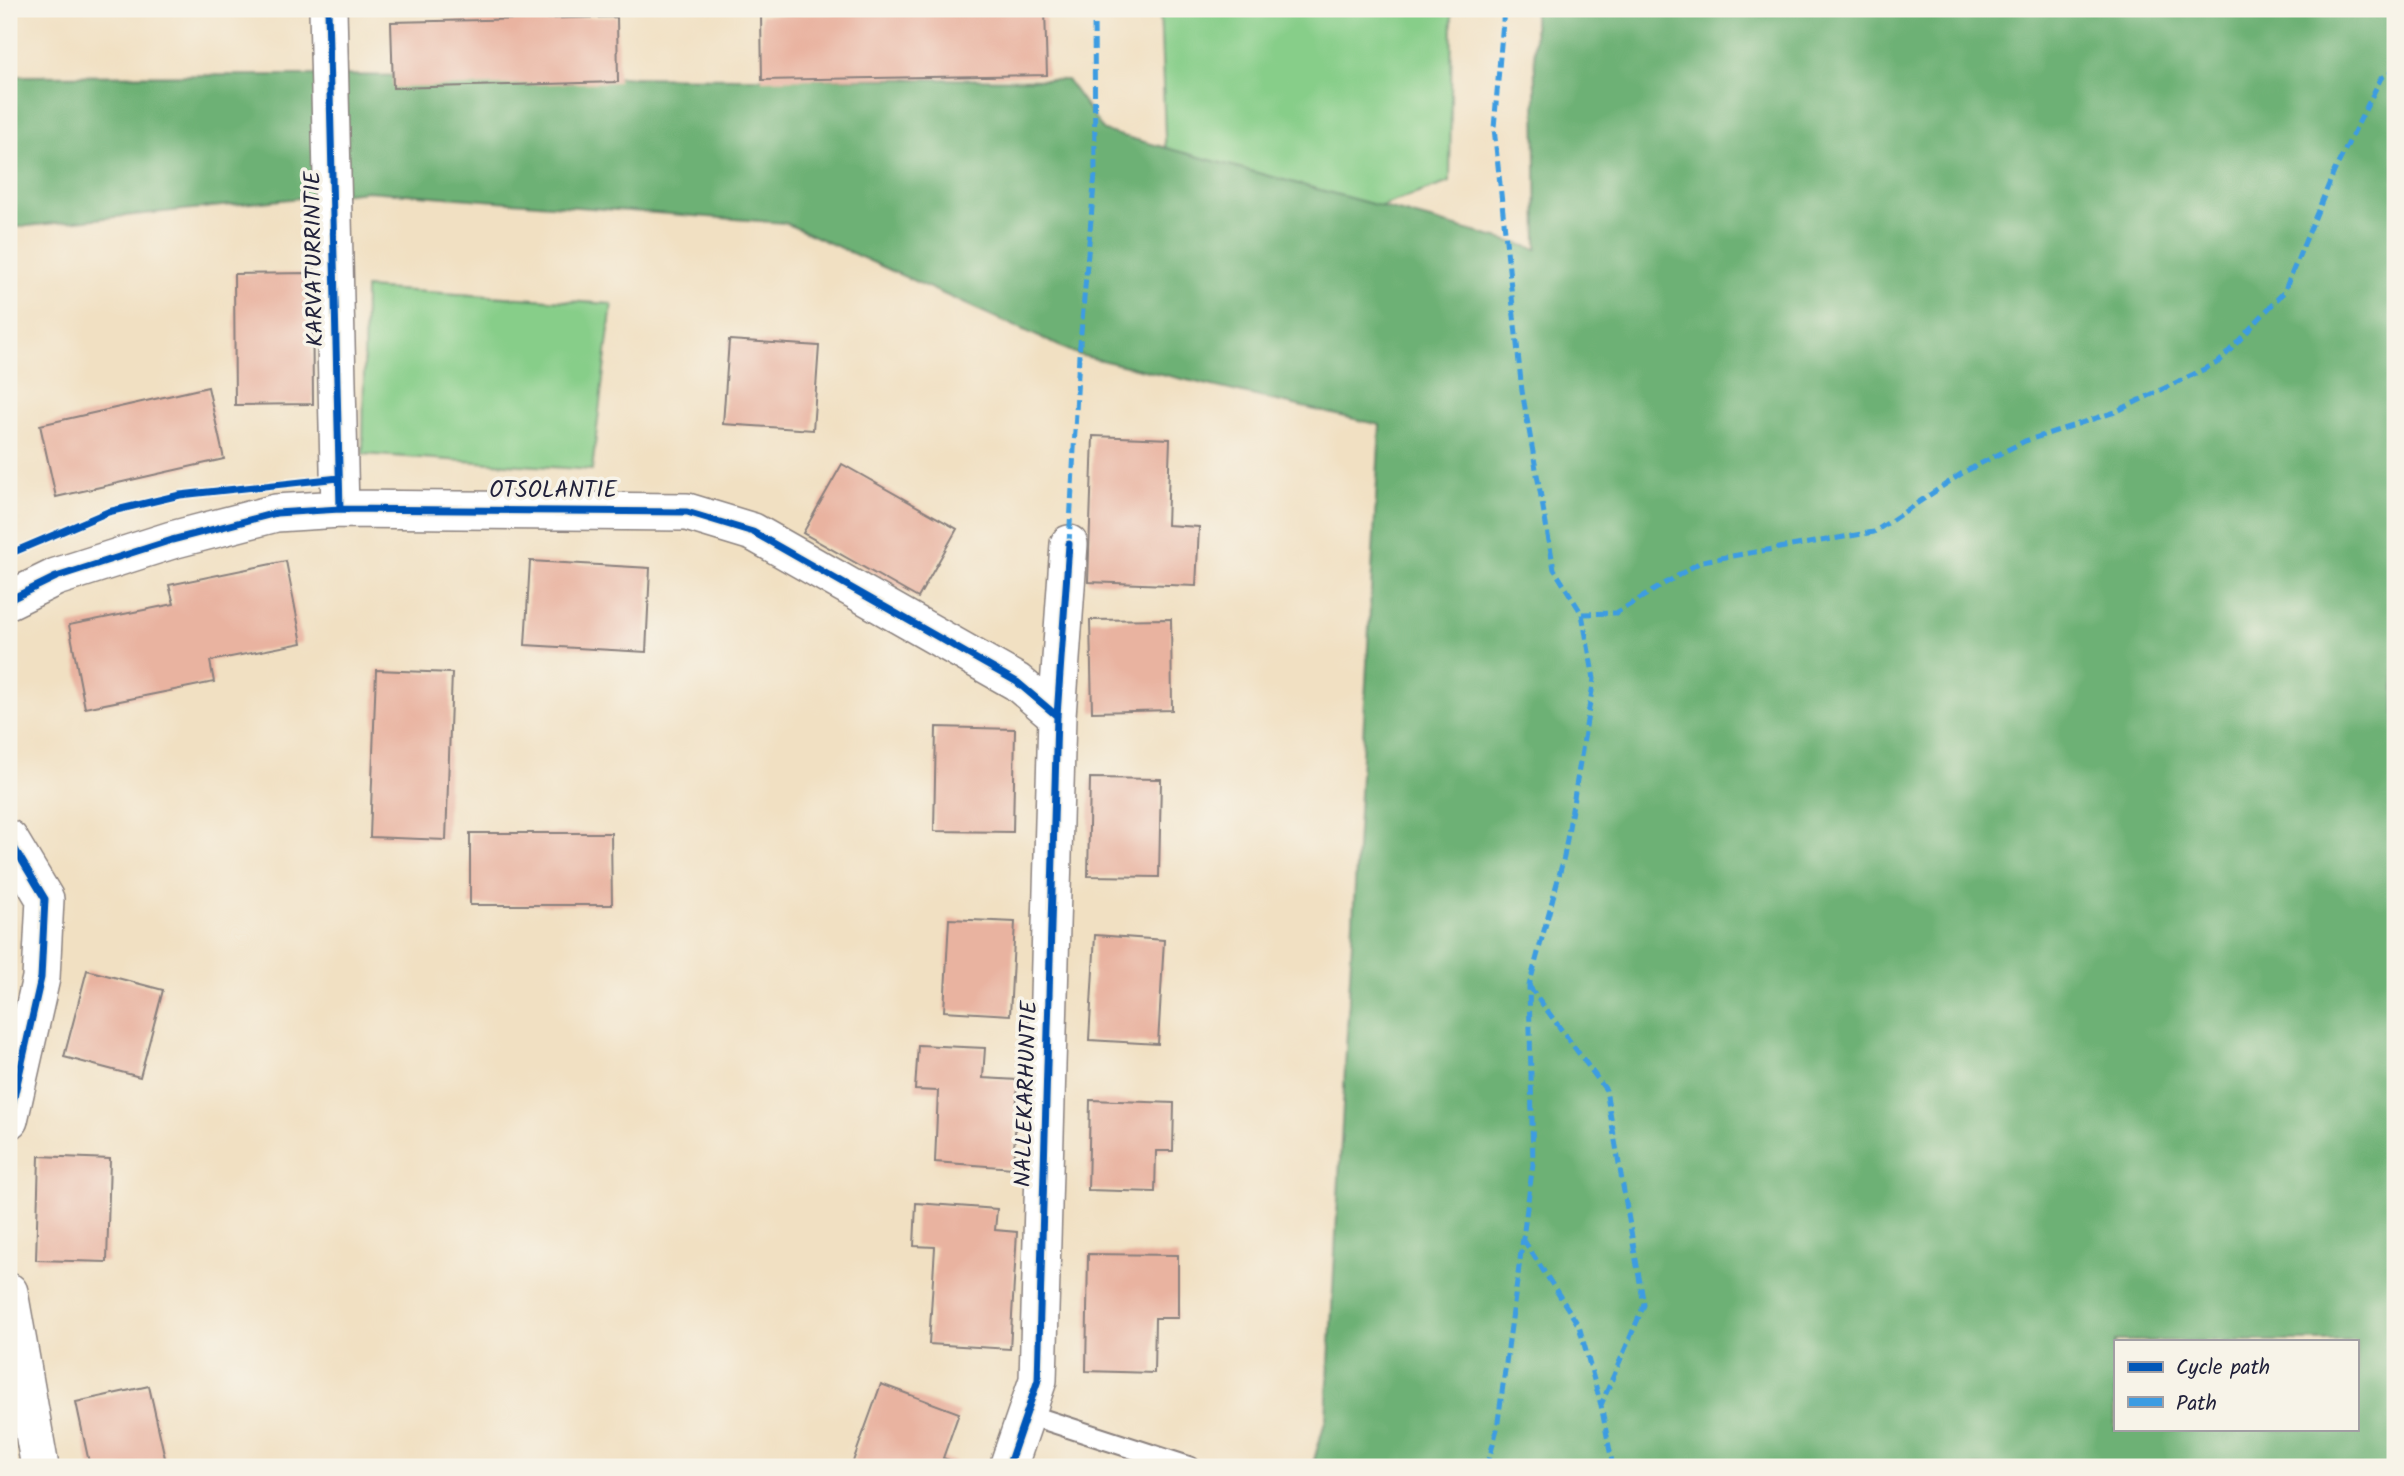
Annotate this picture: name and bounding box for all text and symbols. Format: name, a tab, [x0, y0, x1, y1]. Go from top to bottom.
street label: KARVATURRINTIE	[295, 170, 335, 347]
street label: OTSOLANTIE	[489, 473, 617, 509]
street label: NALLEKARHUNTIE	[1006, 1000, 1048, 1188]
legend	[2114, 1340, 2358, 1430]
text: Cycle path	[2176, 1352, 2270, 1385]
text: Path	[2176, 1388, 2217, 1421]

